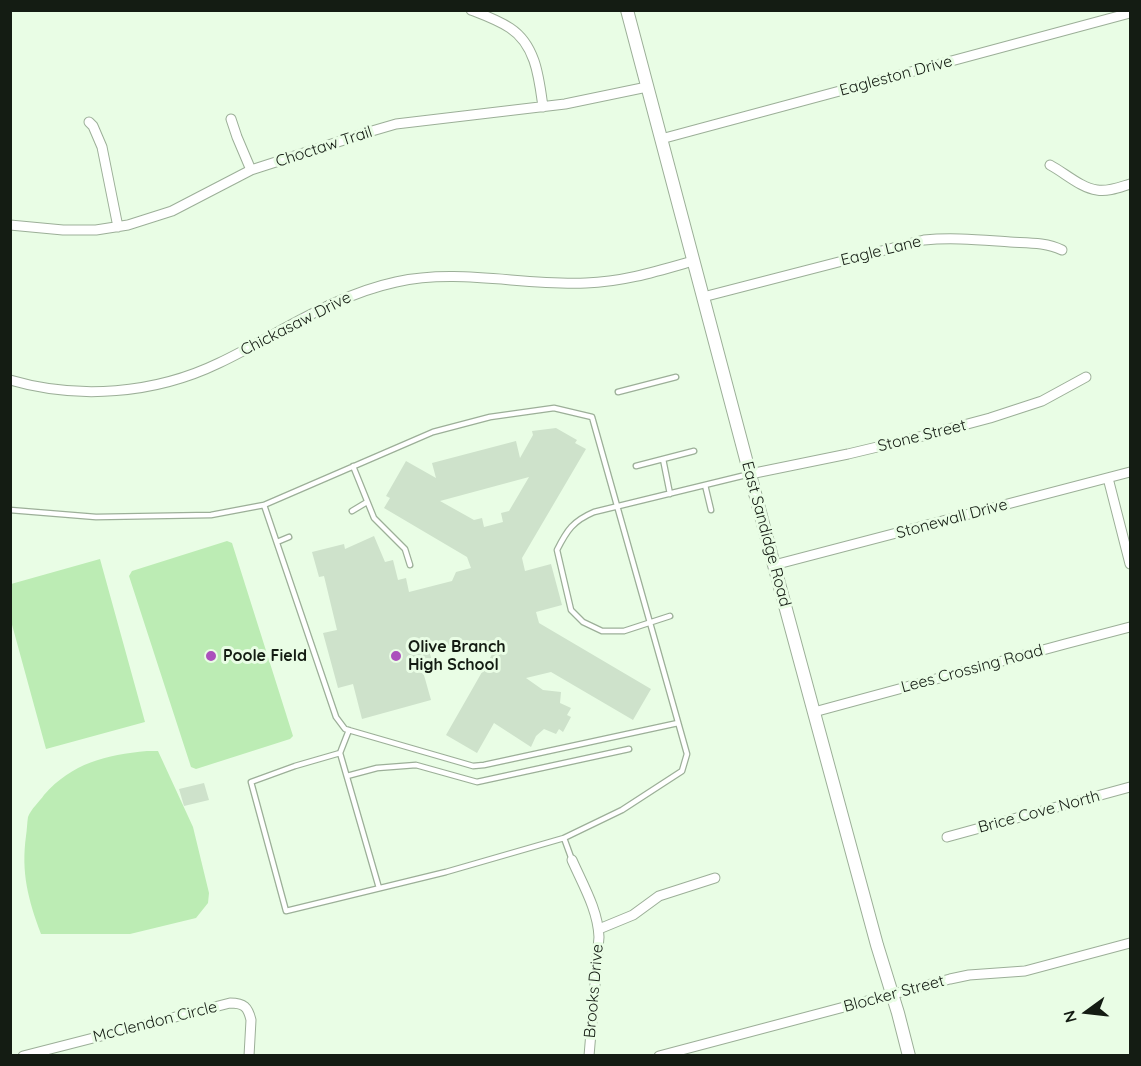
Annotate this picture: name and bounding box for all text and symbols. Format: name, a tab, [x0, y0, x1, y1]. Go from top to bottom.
street label: Eagleston Drive	[838, 52, 954, 100]
street label: Choctaw Trail	[273, 122, 375, 172]
street label: Eagle Lane	[839, 232, 923, 270]
street label: Chickasaw Drive	[237, 288, 355, 360]
street label: Stone Street	[876, 416, 968, 456]
street label: East Sandidge Road	[737, 459, 795, 609]
street label: Stonewall Drive	[894, 495, 1010, 543]
place label: Olive Branch High School	[408, 637, 506, 675]
street label: Lees Crossing Road	[899, 641, 1045, 697]
place label: Poole Field	[223, 646, 307, 666]
marker: Poole Field	[204, 649, 218, 663]
marker: Olive Branch High School	[389, 649, 403, 663]
street label: Brice Cove North	[976, 786, 1102, 838]
street label: Brooks Drive	[580, 943, 608, 1039]
street label: Blocker Street	[842, 971, 946, 1017]
north arrow	[1057, 982, 1117, 1042]
street label: McClendon Circle	[91, 997, 219, 1047]
text: N	[1058, 1008, 1081, 1025]

